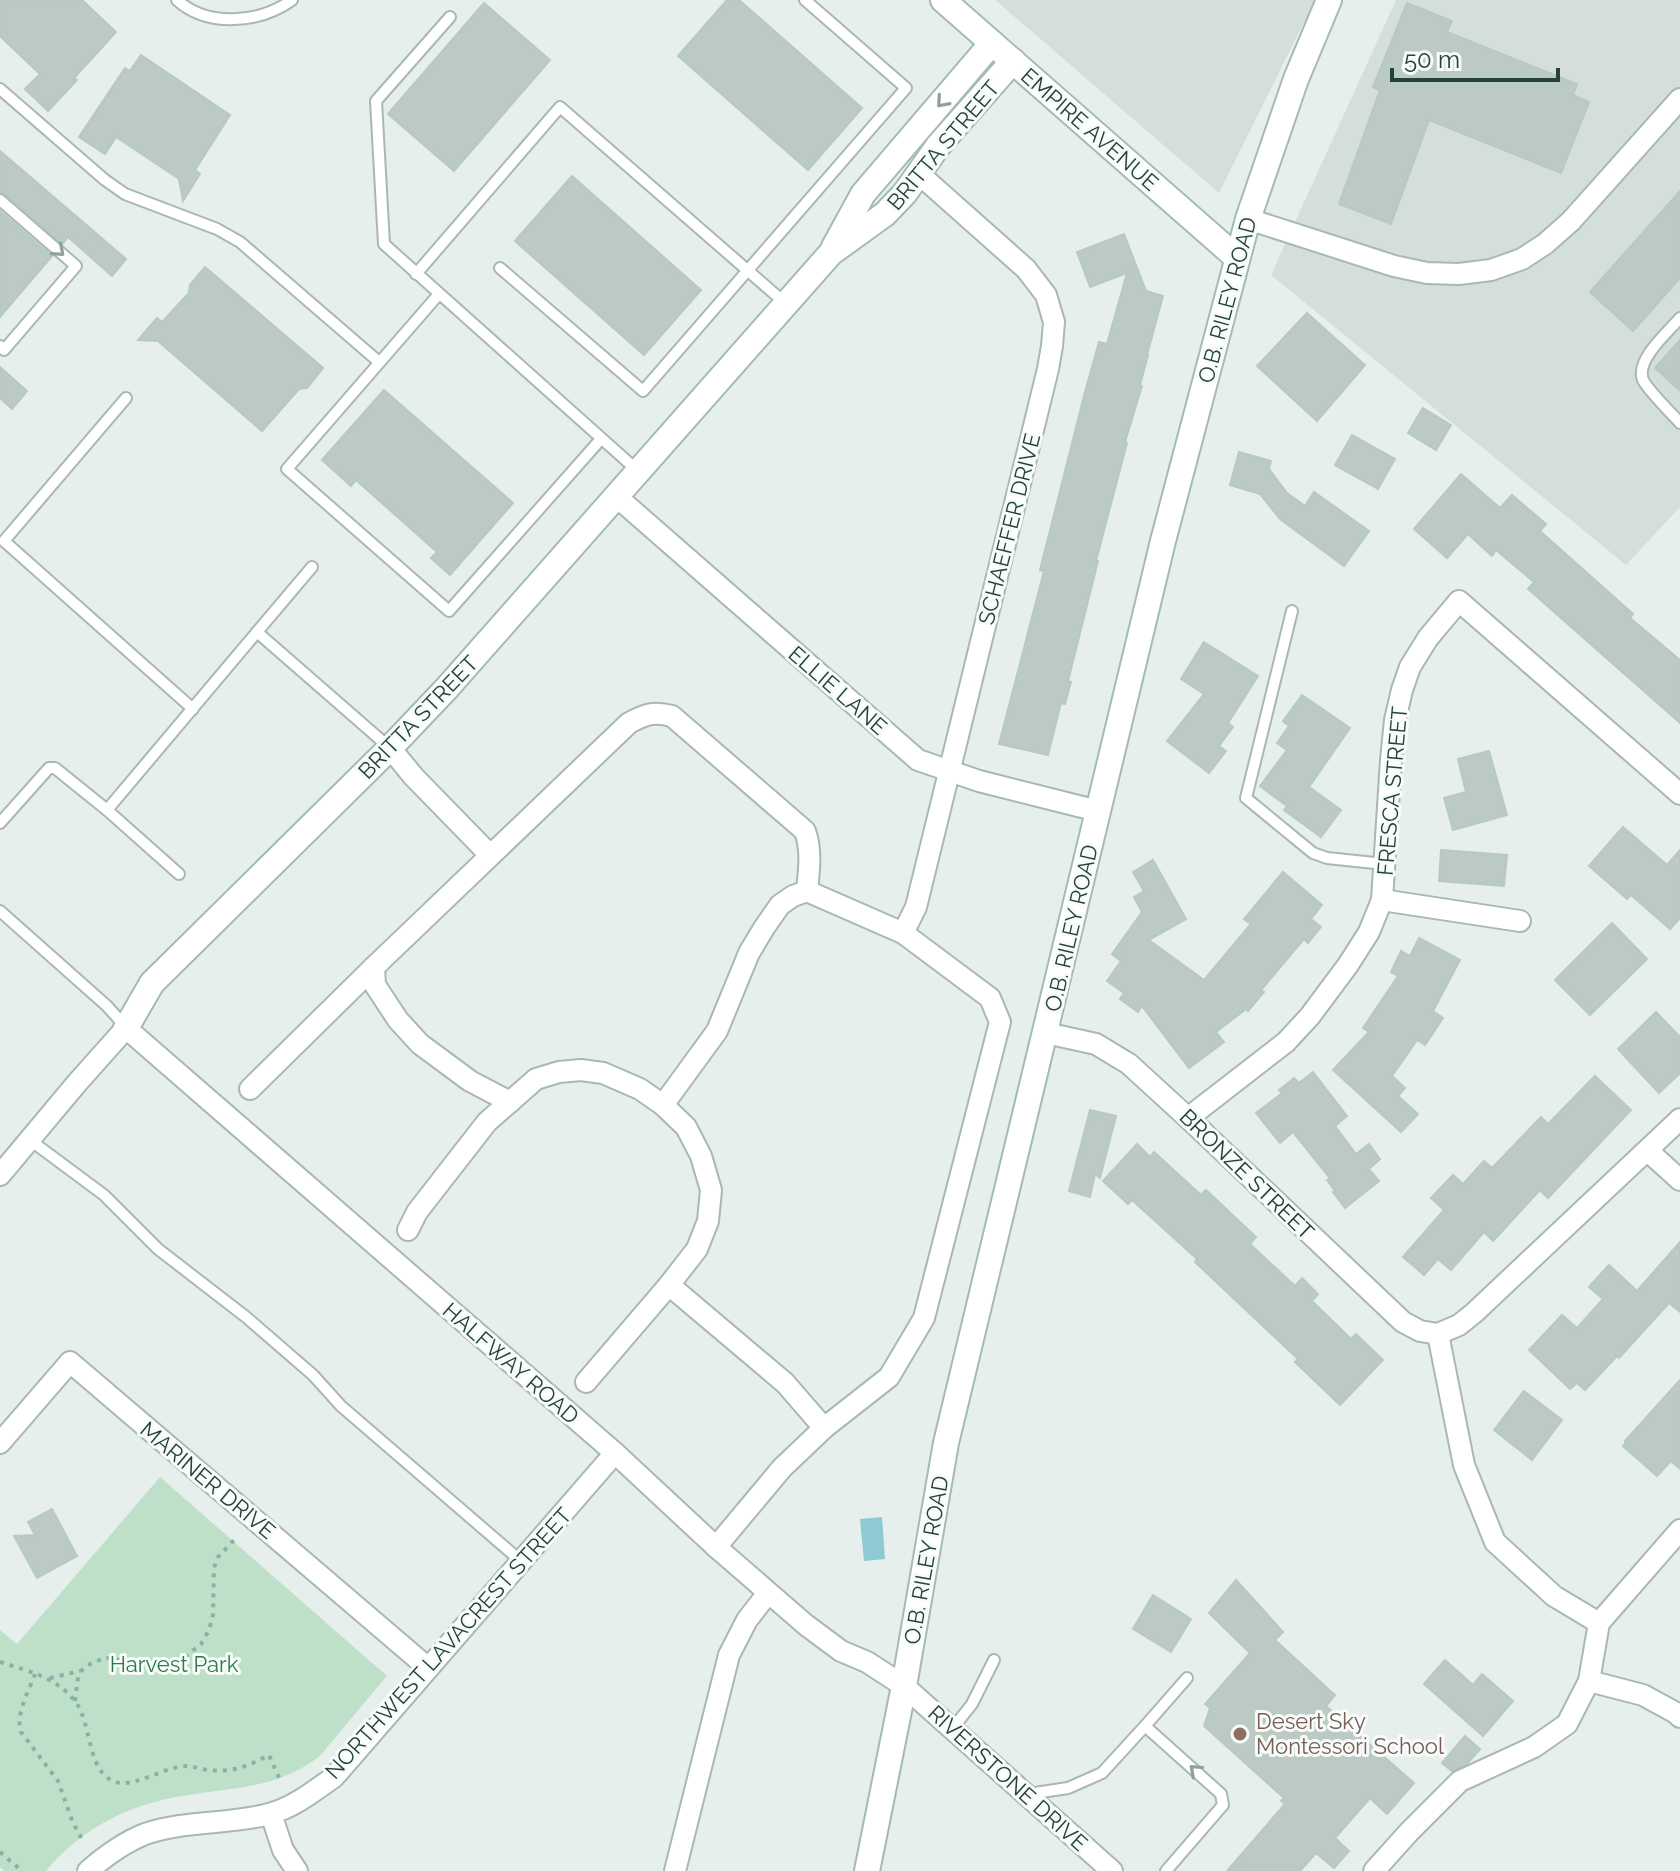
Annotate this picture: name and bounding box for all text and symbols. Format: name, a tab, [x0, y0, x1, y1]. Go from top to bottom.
scale bar	[1392, 32, 1558, 82]
text: 50 m	[1404, 45, 1460, 74]
street label: EMPIRE AVENUE	[1016, 62, 1164, 196]
street label: BRITTA STREET	[881, 75, 1005, 215]
one-way arrow	[937, 93, 952, 108]
street label: O.B. RILEY ROAD	[1192, 214, 1262, 386]
one-way arrow	[50, 241, 64, 255]
street label: SCHAEFFER DRIVE	[973, 431, 1045, 627]
street label: ELLIE LANE	[784, 640, 892, 740]
street label: BRITTA STREET	[353, 650, 484, 784]
street label: FRESCA STREET	[1372, 705, 1412, 877]
street label: O.B. RILEY ROAD	[1039, 842, 1103, 1014]
street label: BRONZE STREET	[1174, 1103, 1320, 1245]
street label: HALFWAY ROAD	[438, 1297, 584, 1429]
street label: MARINER DRIVE	[135, 1416, 281, 1544]
street label: O.B. RILEY ROAD	[898, 1474, 954, 1646]
street label: NORTHWEST LAVACREST STREET	[319, 1502, 577, 1784]
park label: Harvest Park	[110, 1651, 239, 1677]
street label: RIVERSTONE DRIVE	[923, 1700, 1093, 1856]
place label: Desert Sky Montessori School	[1256, 1708, 1444, 1759]
marker: Desert Sky Montessori School	[1231, 1725, 1249, 1743]
one-way arrow	[1189, 1765, 1204, 1780]

